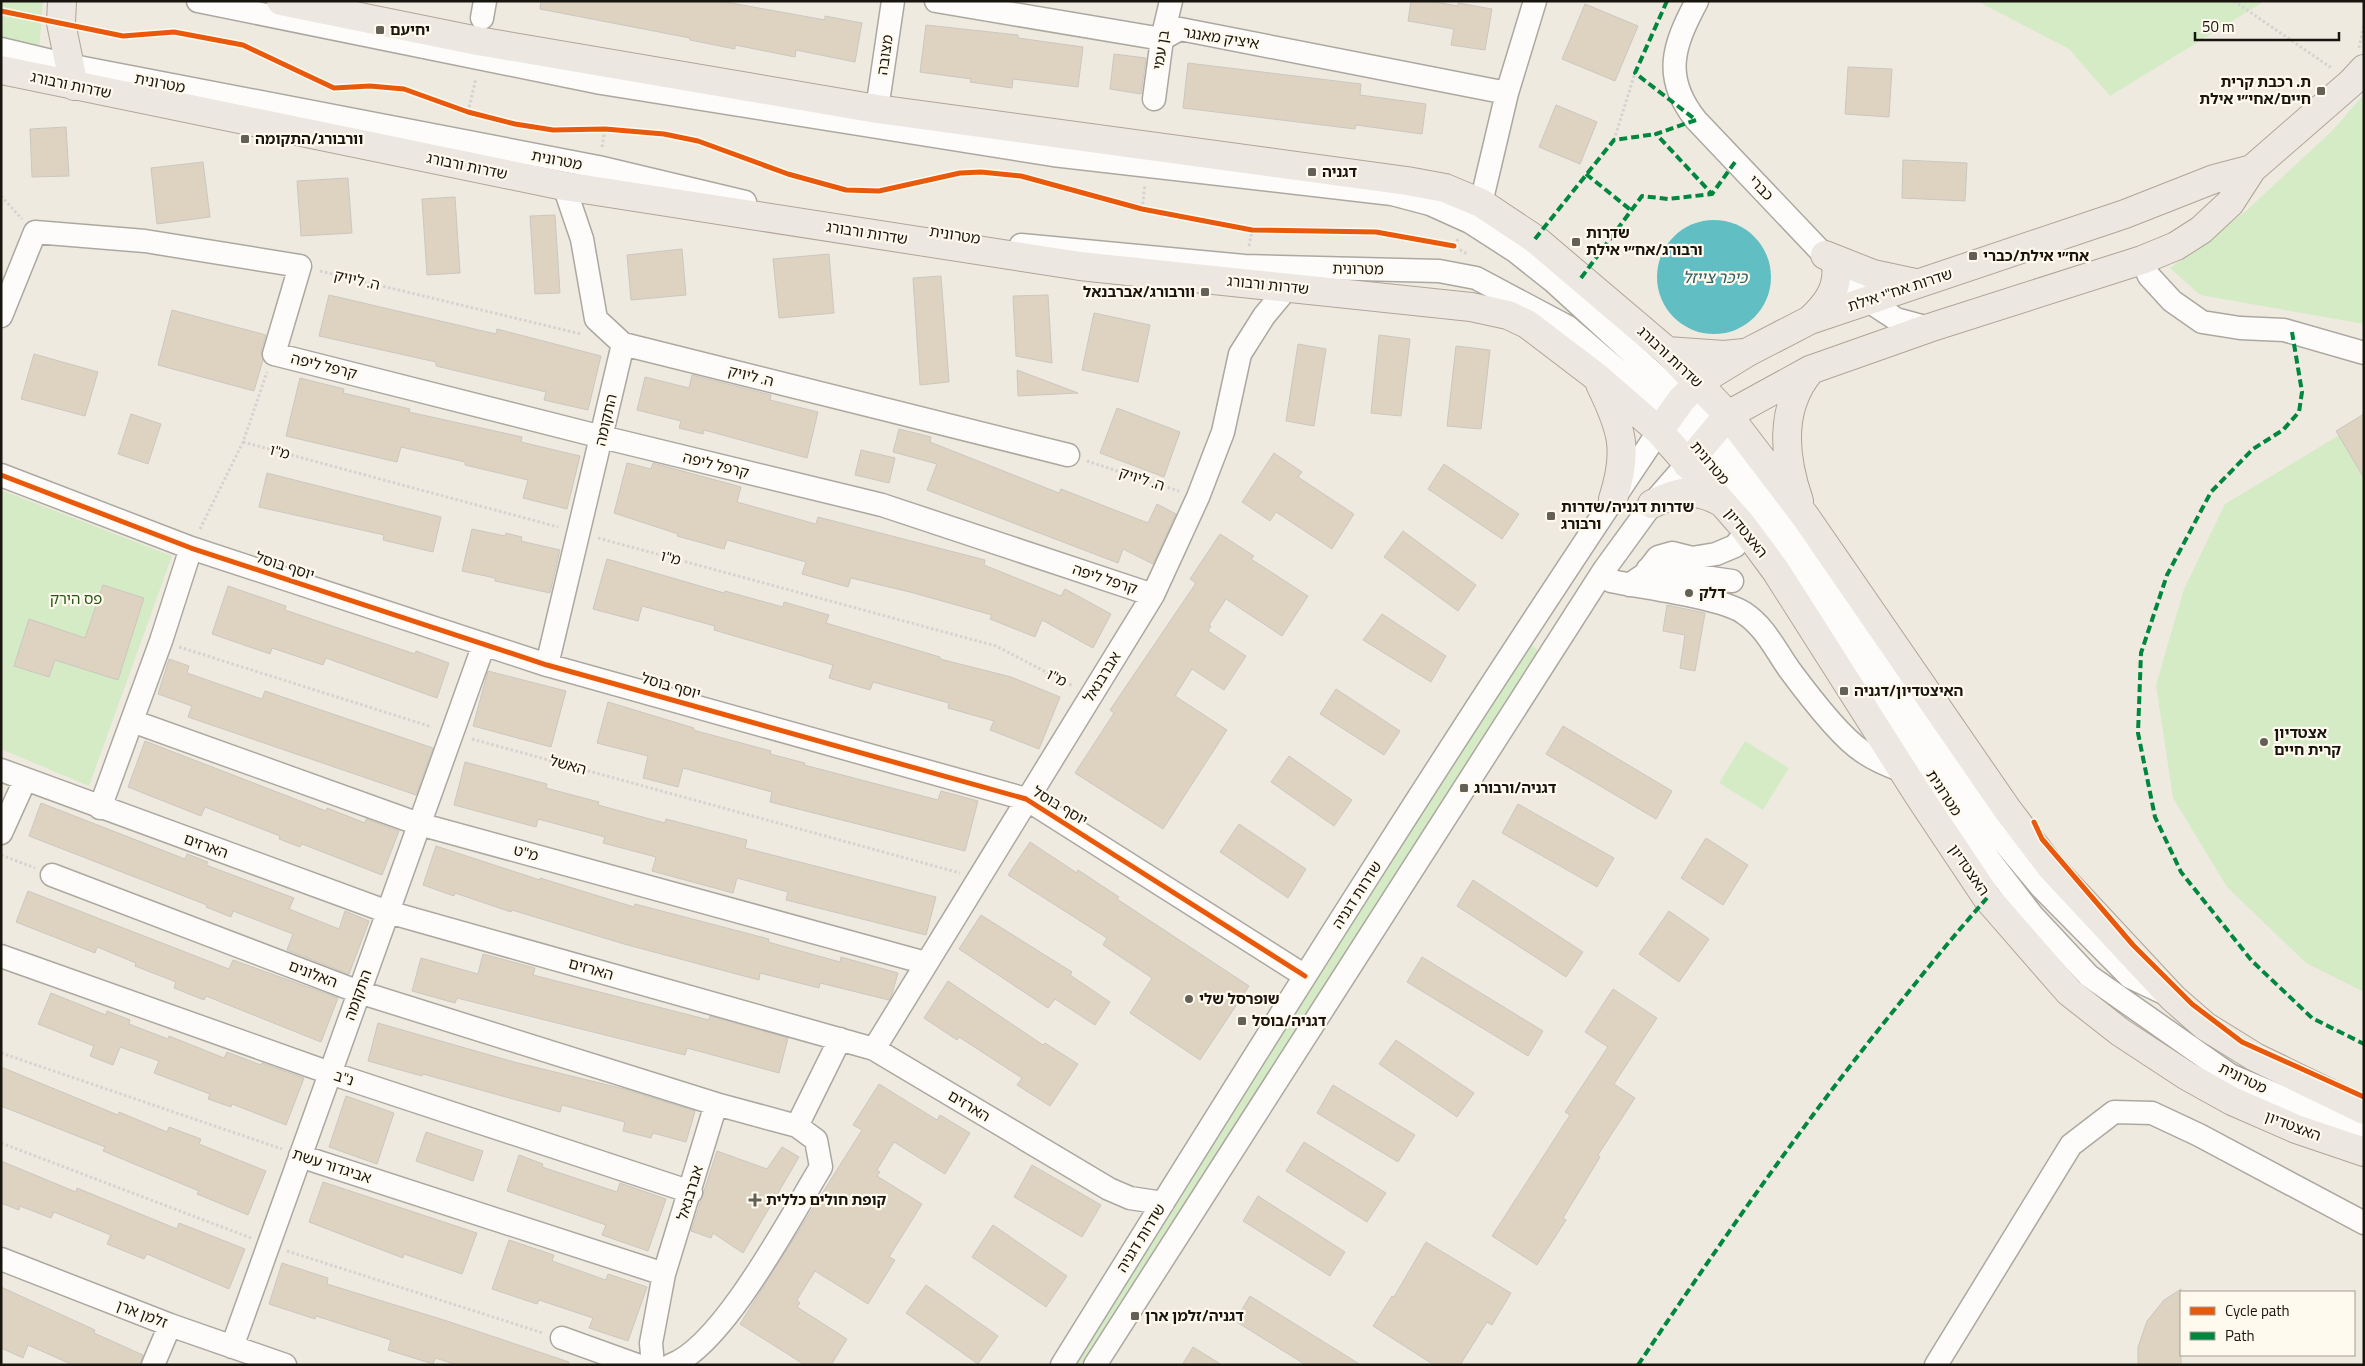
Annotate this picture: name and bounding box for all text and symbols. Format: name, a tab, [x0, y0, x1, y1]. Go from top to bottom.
scale bar	[2195, 10, 2339, 42]
text: 50 m	[2202, 15, 2235, 38]
place label: יחיעם	[390, 18, 430, 41]
street label: איציק מאנגר	[1181, 20, 1261, 55]
marker: יחיעם	[374, 24, 386, 36]
street label: בן עמי	[1146, 28, 1175, 71]
street label: מצובה	[870, 33, 899, 77]
street label: שדרות ורבורג	[28, 65, 114, 104]
street label: מטרונית	[133, 66, 188, 99]
place label: ת. רכבת קרית חיים/אחי״י אילת	[2199, 70, 2311, 110]
marker: ת. רכבת קרית חיים/אחי״י אילת	[2315, 85, 2327, 97]
place label: וורבורג/התקומה	[255, 127, 363, 150]
marker: וורבורג/התקומה	[239, 133, 251, 145]
street label: מטרונית	[530, 143, 585, 176]
street label: שדרות ורבורג	[424, 146, 510, 185]
place label: דגניה	[1322, 160, 1358, 183]
marker: דגניה	[1306, 166, 1318, 178]
street label: כברי	[1743, 170, 1780, 206]
street label: שדרות ורבורג	[825, 215, 910, 250]
street label: מטרונית	[928, 219, 982, 250]
place label: שדרות ורבורג/אח״י אילת	[1586, 221, 1703, 261]
marker: שדרות ורבורג/אח״י אילת	[1570, 236, 1582, 248]
place label: אח״י אילת/כברי	[1983, 244, 2089, 267]
marker: אח״י אילת/כברי	[1967, 250, 1979, 262]
street label: מטרונית	[1332, 257, 1384, 280]
street label: שדרות אח"י אילת	[1845, 262, 1955, 317]
street label: ה. ליויק	[332, 263, 382, 296]
water label: כיכר צייזל	[1683, 265, 1749, 289]
street label: שדרות ורבורג	[1226, 269, 1310, 300]
place label: וורבורג/אברבנאל	[1083, 280, 1195, 303]
marker: וורבורג/אברבנאל	[1199, 286, 1211, 298]
street label: שדרות ורבורג	[1632, 320, 1708, 393]
street label: קרפל ליפה	[289, 346, 360, 385]
street label: ה. ליויק	[726, 359, 776, 392]
street label: התקומה	[588, 392, 623, 448]
street label: מטרונית	[1685, 436, 1736, 490]
street label: מ"ו	[267, 438, 293, 465]
street label: קרפל ליפה	[681, 445, 752, 484]
street label: ה. ליויק	[1116, 460, 1168, 497]
place label: שדרות דגניה/שדרות ורבורג	[1561, 495, 1694, 535]
street label: האצטדיון	[1719, 503, 1774, 563]
marker: שדרות דגניה/שדרות ורבורג	[1545, 510, 1557, 522]
street label: מ"ו	[658, 544, 684, 571]
street label: יוסף בוסל	[253, 545, 318, 586]
street label: קרפל ליפה	[1070, 557, 1141, 600]
place label: דלק	[1699, 581, 1726, 604]
park label: פס הירק	[50, 587, 102, 610]
marker: דלק	[1683, 587, 1695, 599]
street label: אברבנאל	[1077, 647, 1126, 707]
street label: מ"ו	[1043, 663, 1072, 692]
street label: יוסף בוסל	[639, 666, 704, 705]
place label: האיצטדיון/דגניה	[1854, 679, 1963, 702]
marker: האיצטדיון/דגניה	[1838, 685, 1850, 697]
place label: אצטדיון קרית חיים	[2274, 721, 2341, 761]
marker: אצטדיון קרית חיים	[2258, 736, 2270, 748]
street label: האשל	[547, 749, 589, 780]
street label: מטרונית	[1921, 765, 1968, 821]
place label: דגניה/ורבורג	[1474, 776, 1557, 799]
street label: יוסף בוסל	[1028, 780, 1092, 831]
marker: דגניה/ורבורג	[1458, 782, 1470, 794]
street label: הארזים	[181, 827, 232, 864]
street label: מ"ט	[511, 838, 541, 867]
street label: האצטדיון	[1943, 839, 1996, 900]
street label: שדרות דגניה	[1326, 856, 1387, 933]
street label: הארזים	[566, 951, 616, 986]
street label: האלונים	[285, 954, 341, 993]
street label: התקומה	[338, 966, 377, 1024]
place label: שופרסל שלי	[1199, 987, 1280, 1010]
marker: שופרסל שלי	[1183, 993, 1195, 1005]
place label: דגניה/בוסל	[1252, 1009, 1327, 1032]
marker: דגניה/בוסל	[1236, 1015, 1248, 1027]
street label: מטרונית	[2215, 1056, 2271, 1099]
street label: נ"ב	[331, 1064, 357, 1092]
street label: הארזים	[944, 1084, 995, 1127]
street label: האצטדיון	[2262, 1104, 2325, 1147]
street label: אביגדור עשת	[290, 1142, 375, 1189]
street label: אברבנאל	[670, 1163, 709, 1223]
place label: קופת חולים כללית	[766, 1188, 887, 1211]
marker: קופת חולים כללית	[748, 1193, 762, 1207]
street label: שדרות דגניה	[1110, 1199, 1171, 1277]
legend	[2180, 1291, 2355, 1356]
street label: זלמן ארן	[113, 1293, 171, 1334]
text: Cycle path	[2225, 1299, 2290, 1322]
place label: דגניה/זלמן ארן	[1145, 1304, 1244, 1327]
marker: דגניה/זלמן ארן	[1129, 1310, 1141, 1322]
text: Path	[2225, 1324, 2255, 1347]

